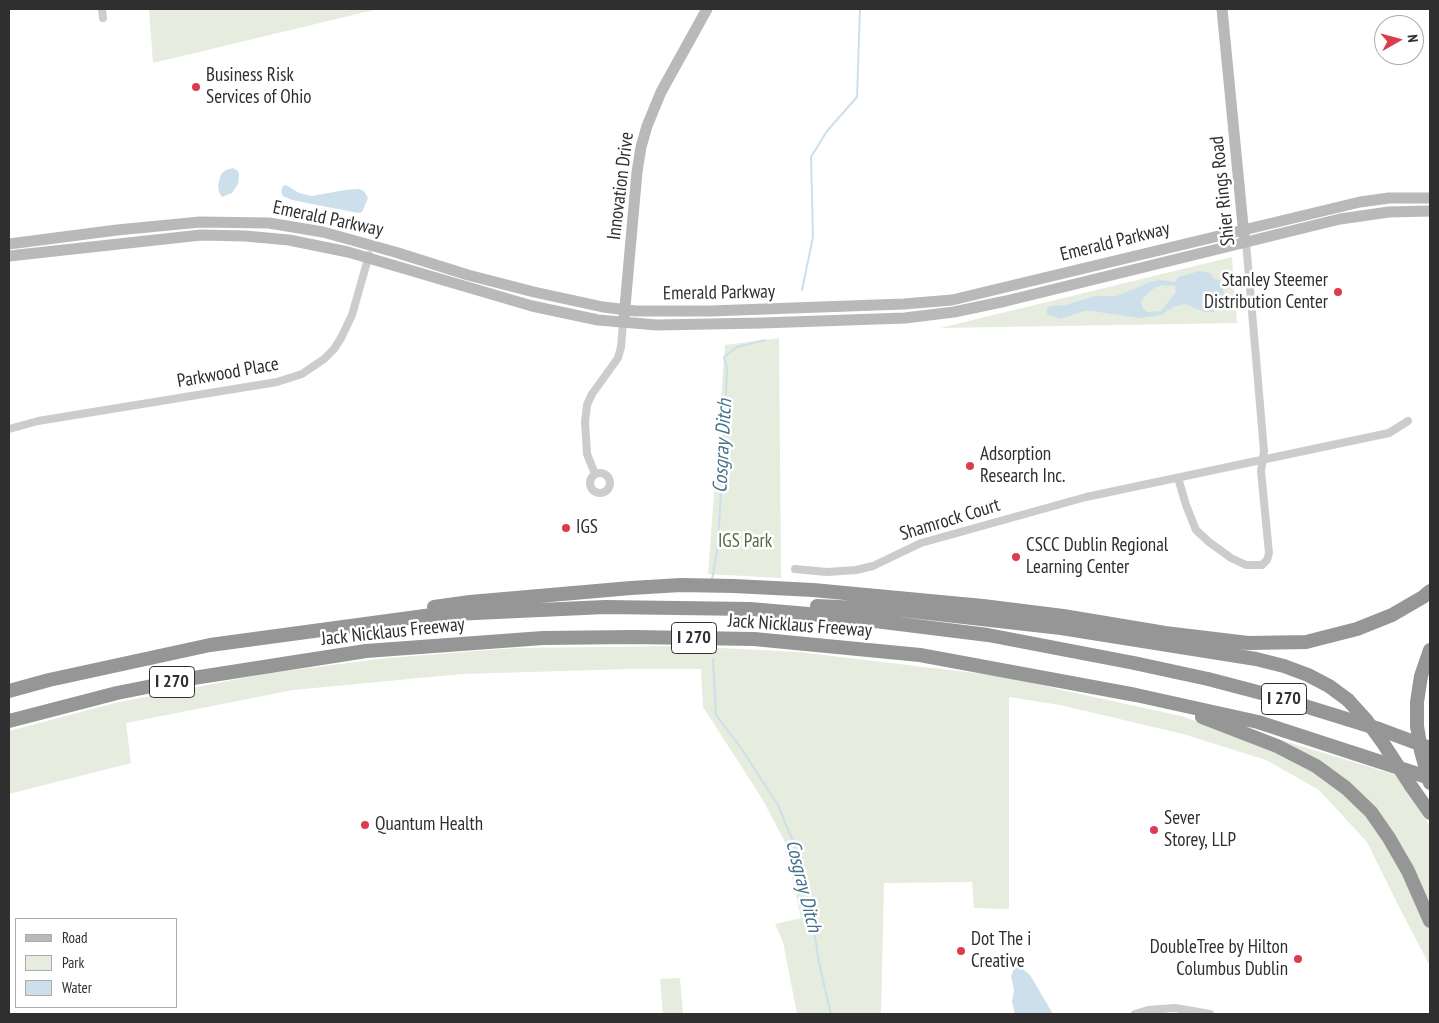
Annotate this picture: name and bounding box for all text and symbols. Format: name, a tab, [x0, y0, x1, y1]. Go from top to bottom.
north arrow	[1374, 15, 1424, 65]
text: N	[1404, 33, 1422, 43]
place label: Business Risk Services of Ohio	[206, 65, 311, 109]
marker: Business Risk Services of Ohio	[190, 81, 202, 93]
street label: Innovation Drive	[603, 131, 639, 241]
street label: Shier Rings Road	[1206, 135, 1240, 247]
street label: Emerald Parkway	[271, 196, 385, 242]
street label: Emerald Parkway	[1058, 217, 1172, 267]
place label: Stanley Steemer Distribution Center	[1204, 270, 1328, 314]
street label: Emerald Parkway	[663, 281, 775, 305]
marker: Stanley Steemer Distribution Center	[1332, 286, 1344, 298]
street label: Parkwood Place	[175, 353, 281, 393]
water label: Cosgray Ditch	[709, 398, 737, 494]
place label: Adsorption Research Inc.	[980, 444, 1065, 488]
marker: Adsorption Research Inc.	[964, 460, 976, 472]
street label: Shamrock Court	[897, 494, 1003, 546]
place label: IGS	[576, 517, 598, 539]
marker: IGS	[560, 522, 572, 534]
park label: IGS Park	[718, 531, 772, 553]
place label: CSCC Dublin Regional Learning Center	[1026, 535, 1168, 579]
marker: CSCC Dublin Regional Learning Center	[1010, 551, 1022, 563]
street label: Jack Nicklaus Freeway	[727, 610, 873, 642]
street label: Jack Nicklaus Freeway	[320, 613, 466, 651]
road number: I 270	[672, 622, 716, 654]
road number: I 270	[150, 666, 194, 698]
road number: I 270	[1262, 684, 1306, 714]
place label: Sever Storey, LLP	[1164, 808, 1236, 852]
place label: Quantum Health	[375, 814, 483, 836]
marker: Quantum Health	[359, 819, 371, 831]
marker: Sever Storey, LLP	[1148, 824, 1160, 836]
water label: Cosgray Ditch	[780, 838, 826, 934]
legend	[15, 918, 178, 1008]
text: Road	[62, 928, 88, 947]
place label: Dot The i Creative	[971, 929, 1031, 973]
place label: DoubleTree by Hilton Columbus Dublin	[1150, 937, 1288, 981]
marker: Dot The i Creative	[955, 945, 967, 957]
text: Park	[62, 953, 84, 972]
marker: DoubleTree by Hilton Columbus Dublin	[1292, 953, 1304, 965]
text: Water	[62, 978, 92, 997]

